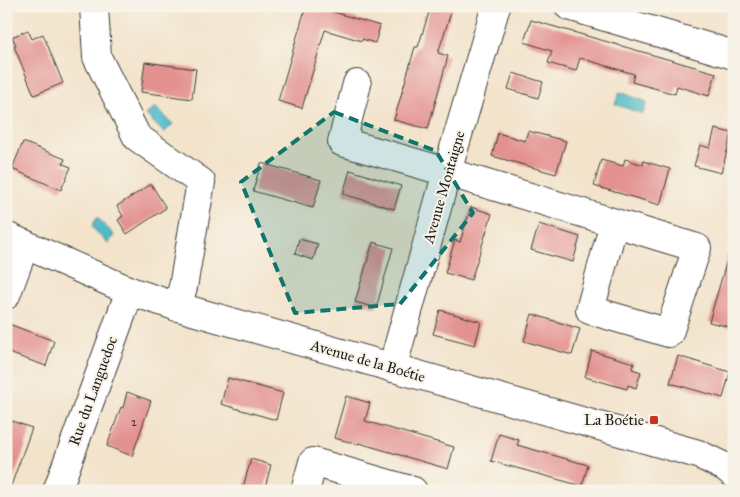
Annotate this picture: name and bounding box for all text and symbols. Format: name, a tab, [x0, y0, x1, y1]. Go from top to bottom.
street label: Avenue Montaigne	[419, 129, 469, 246]
street label: Rue du Languedoc	[65, 334, 121, 448]
street label: Avenue de la Boétie	[308, 336, 427, 386]
place label: La Boétie	[584, 411, 644, 429]
marker: La Boétie	[648, 414, 660, 426]
house number: 2	[131, 415, 137, 429]

